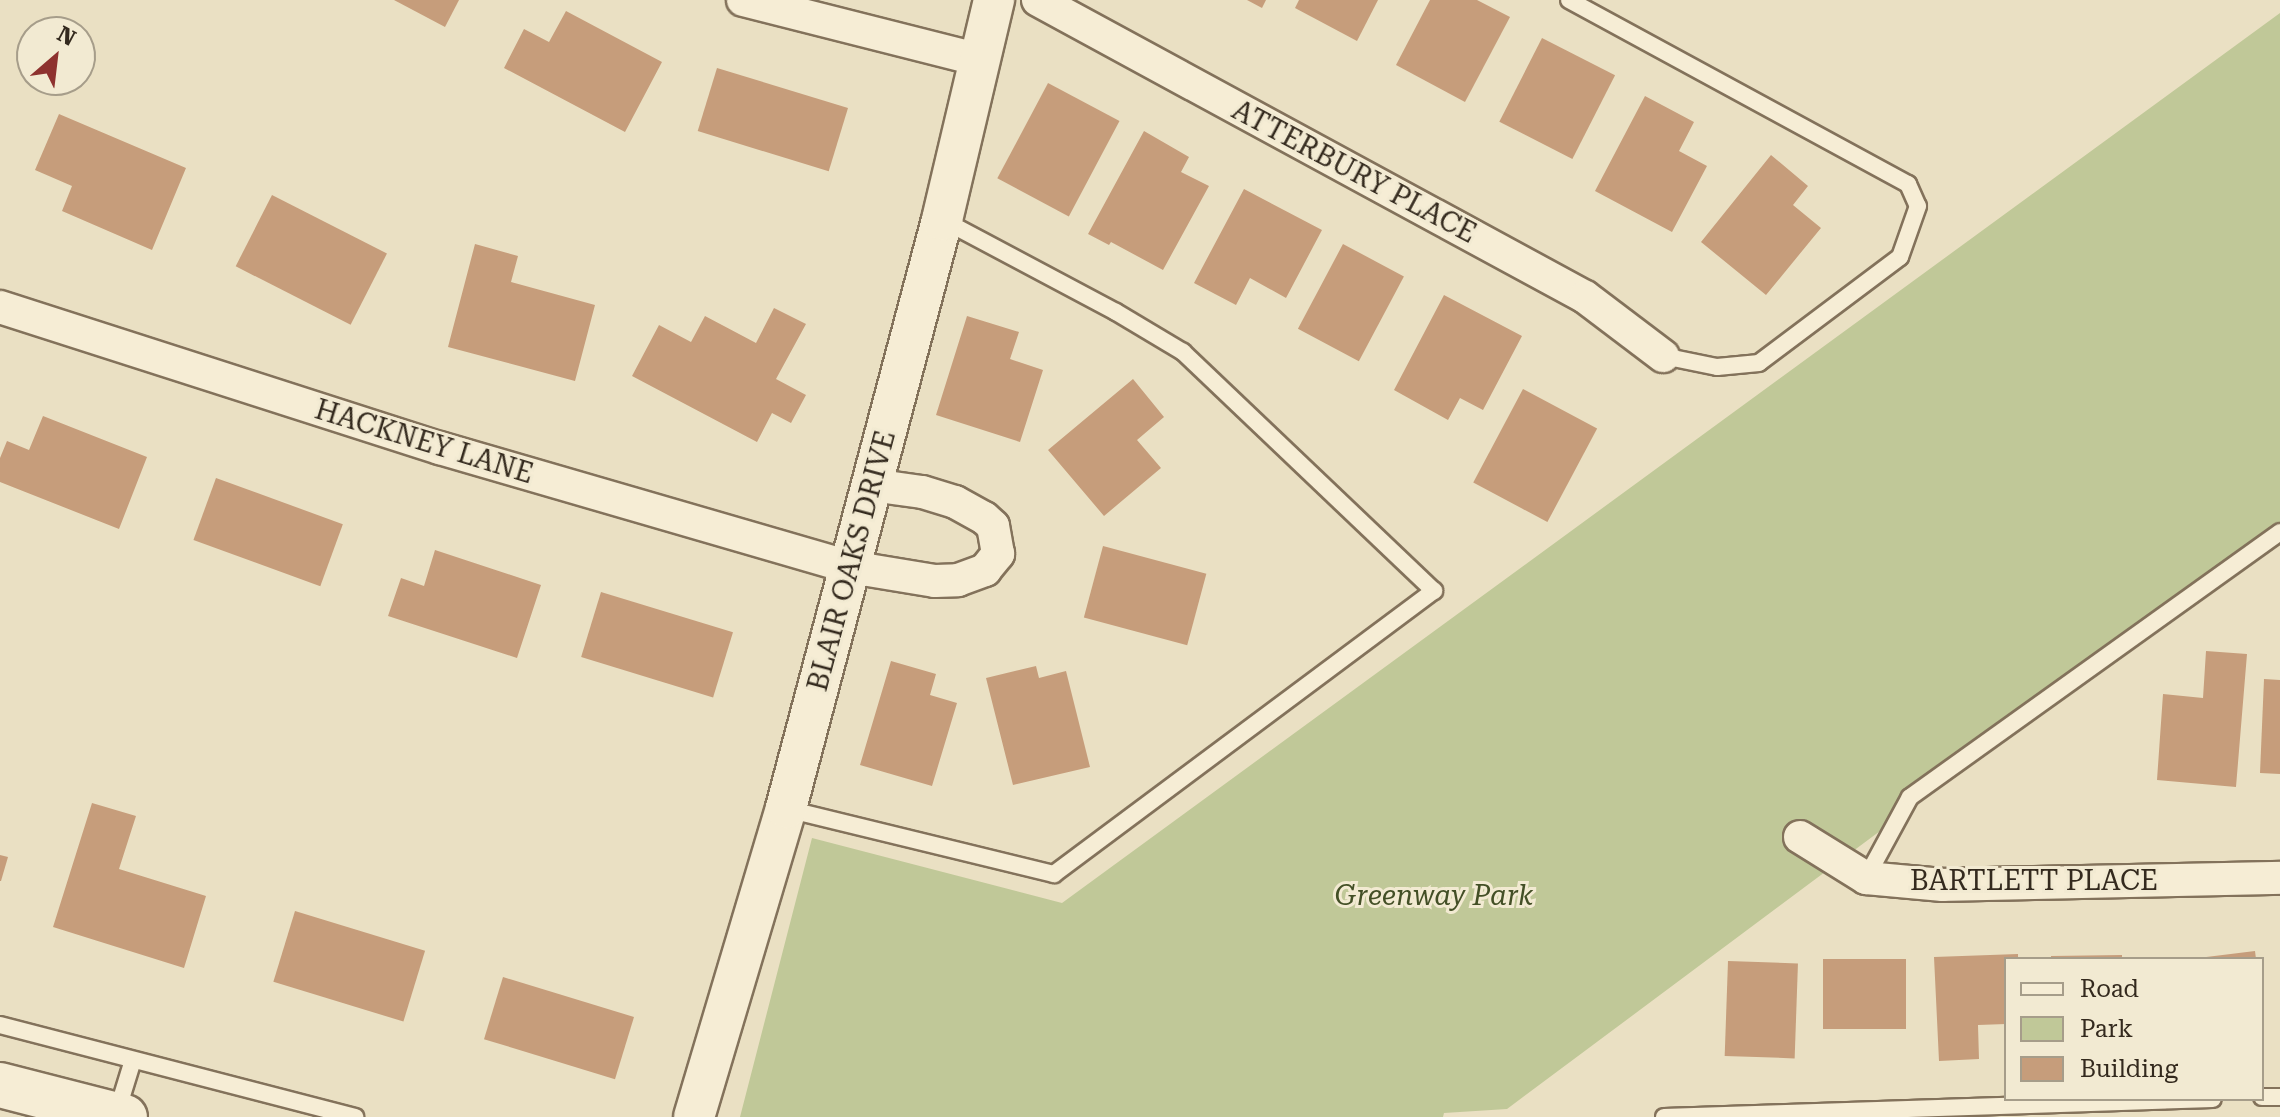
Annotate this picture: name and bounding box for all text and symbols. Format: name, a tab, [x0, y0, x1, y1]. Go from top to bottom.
north arrow	[16, 16, 96, 96]
text: N	[53, 21, 80, 51]
street label: ATTERBURY PLACE	[1226, 93, 1482, 251]
street label: HACKNEY LANE	[311, 393, 537, 491]
street label: BLAIR OAKS DRIVE	[801, 427, 903, 695]
street label: BARTLETT PLACE	[1910, 864, 2158, 898]
park label: Greenway Park	[1335, 879, 1533, 913]
legend	[2004, 957, 2264, 1101]
text: Road	[2080, 975, 2139, 1003]
text: Park	[2080, 1015, 2133, 1043]
text: Building	[2080, 1055, 2178, 1083]

